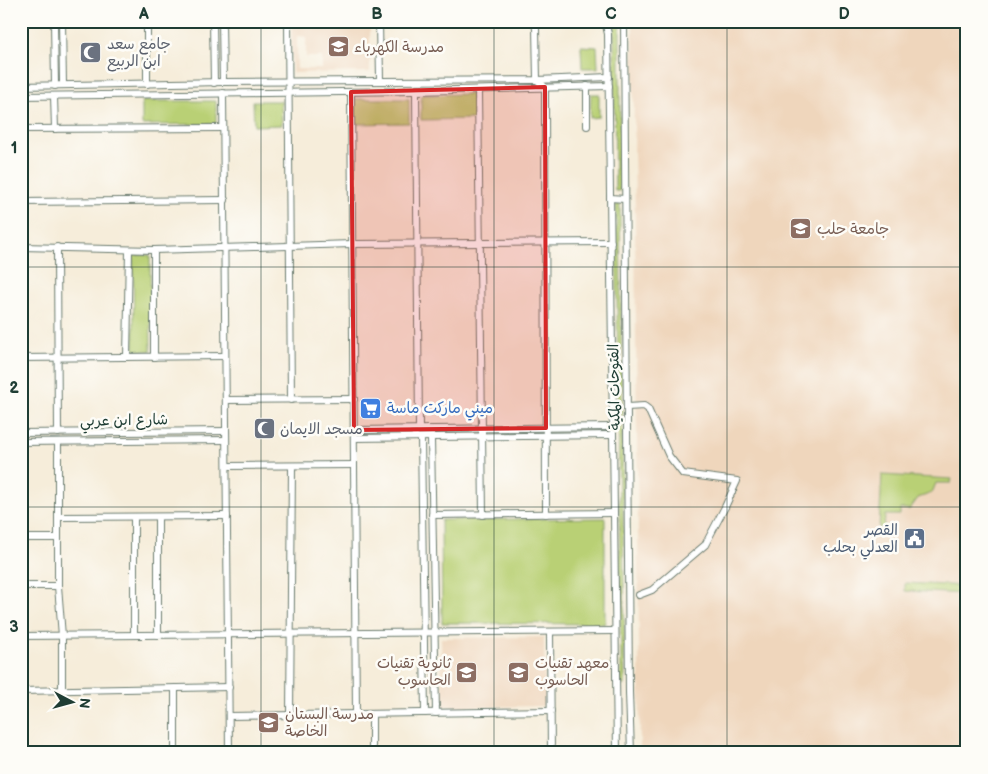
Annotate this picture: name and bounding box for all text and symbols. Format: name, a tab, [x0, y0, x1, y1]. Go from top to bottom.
text: A	[138, 5, 149, 24]
text: B	[371, 5, 383, 24]
text: C	[605, 5, 617, 24]
text: D	[838, 5, 850, 24]
place label: جامع سعد ابن الربيع	[107, 35, 171, 72]
school or university icon: مدرسة الكهرباء	[326, 35, 350, 59]
place label: مدرسة الكهرباء	[354, 38, 444, 57]
mosque icon: جامع سعد ابن الربيع	[79, 41, 103, 65]
text: 1	[11, 139, 17, 158]
school or university icon: جامعة حلب	[789, 217, 813, 241]
place label: جامعة حلب	[817, 220, 889, 239]
street label: الفتوحات المكية	[604, 343, 625, 431]
text: 2	[9, 379, 19, 398]
supermarket icon: ميني ماركت ماسة	[359, 396, 383, 420]
place label: ميني ماركت ماسة	[387, 399, 493, 421]
street label: شارع ابن عربي	[80, 410, 168, 434]
mosque icon: مسجد الايمان	[252, 417, 276, 441]
place label: مسجد الايمان	[280, 420, 363, 439]
place label: القصر العدلي بحلب	[823, 521, 898, 560]
public building icon: القصر العدلي بحلب	[902, 527, 926, 551]
text: 3	[9, 618, 19, 637]
place label: ثانوية تقنيات الحاسوب	[377, 654, 452, 690]
place label: معهد تقنيات الحاسوب	[535, 654, 609, 690]
school or university icon: ثانوية تقنيات الحاسوب	[455, 660, 479, 684]
school or university icon: معهد تقنيات الحاسوب	[507, 660, 531, 684]
north arrow	[48, 676, 98, 726]
text: N	[75, 697, 93, 709]
place label: مدرسة البستان الخاصة	[285, 705, 374, 741]
school or university icon: مدرسة البستان الخاصة	[257, 711, 281, 735]

